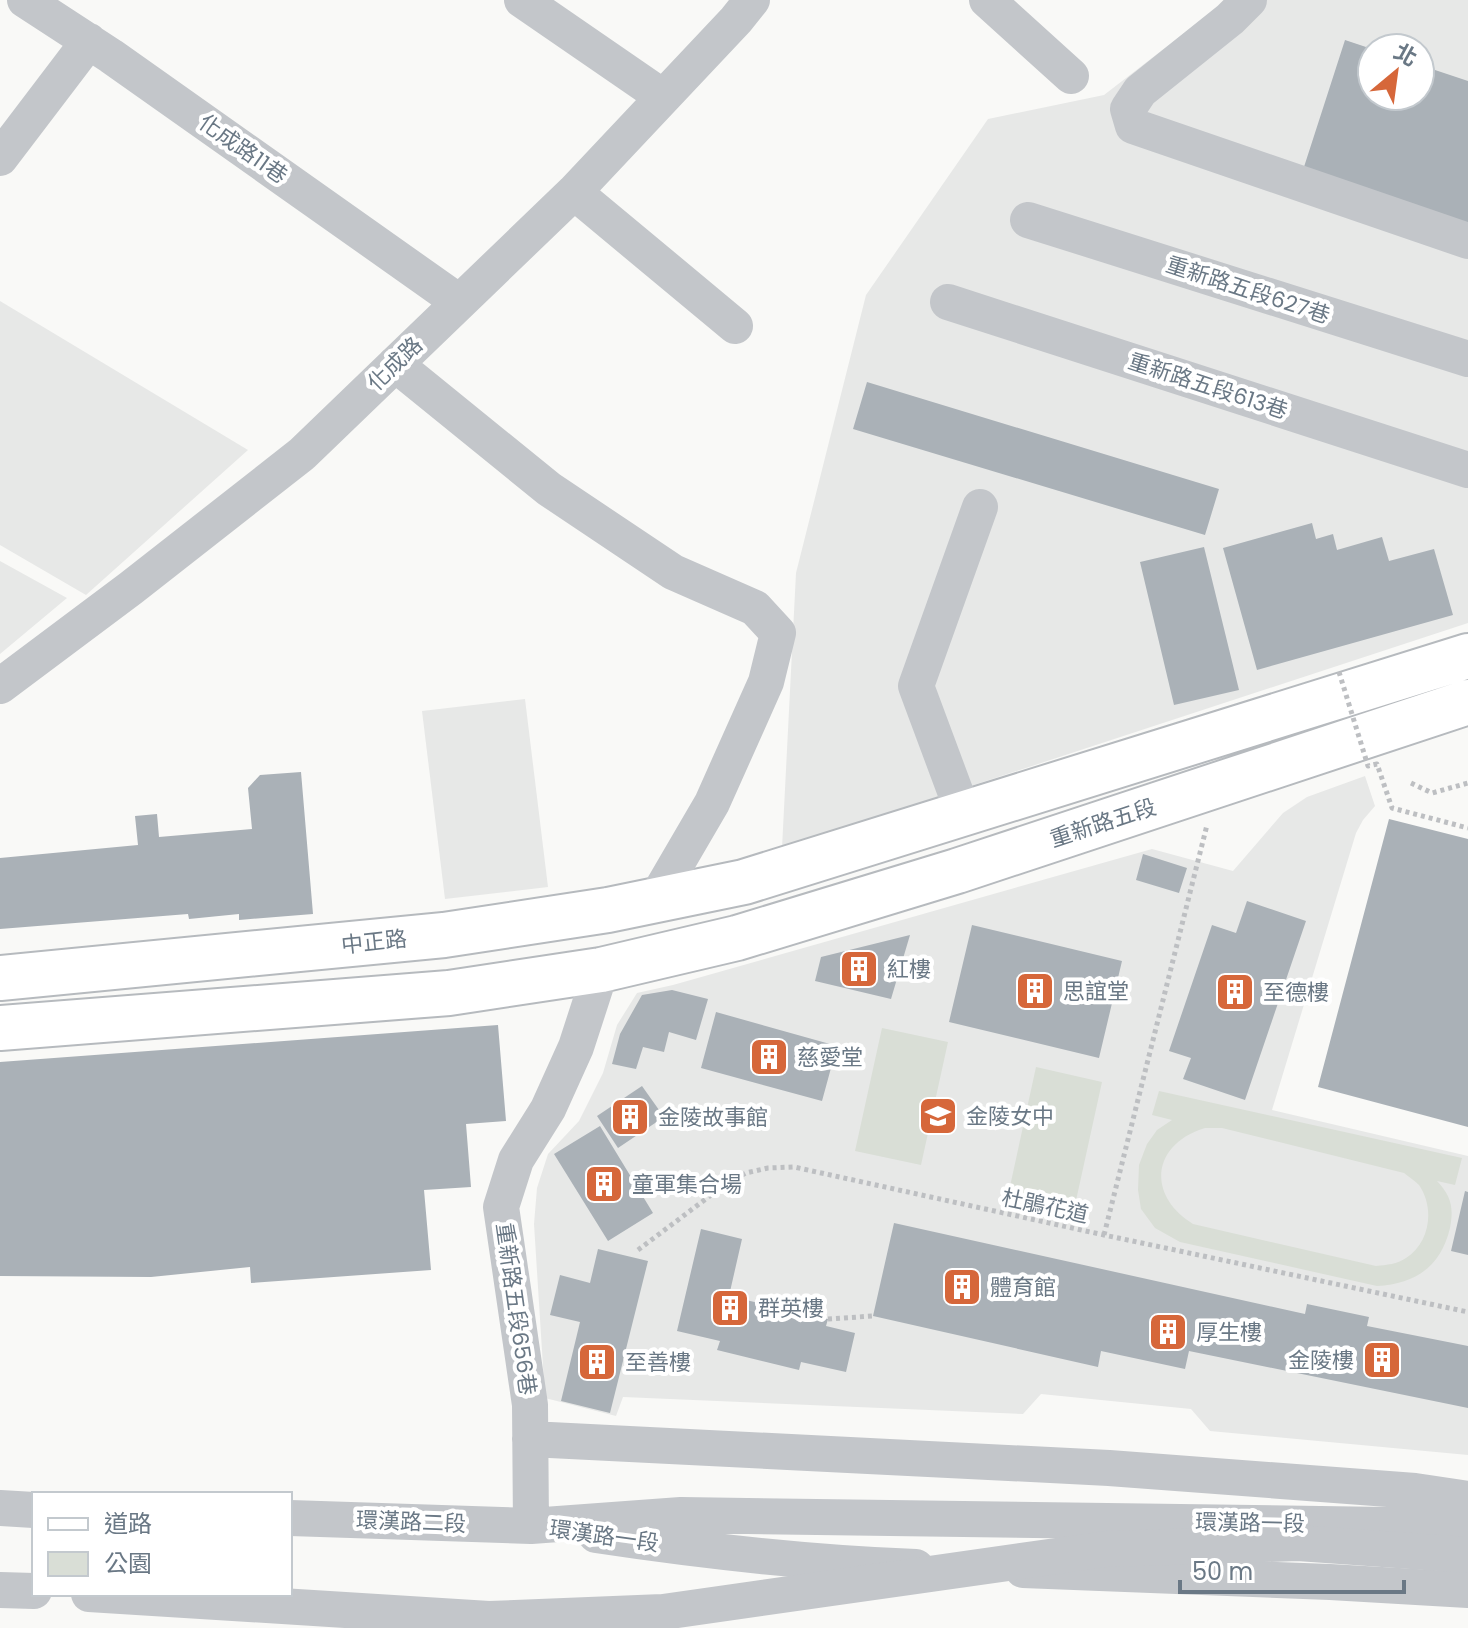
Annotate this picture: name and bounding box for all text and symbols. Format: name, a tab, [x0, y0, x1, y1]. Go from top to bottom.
north arrow	[1356, 32, 1436, 112]
text: 北	[1388, 36, 1423, 74]
street label: 化成路11巷	[192, 107, 294, 191]
street label: 重新路五段627巷	[1162, 249, 1334, 331]
street label: 化成路	[360, 330, 430, 398]
street label: 重新路五段613巷	[1124, 346, 1292, 426]
street label: 重新路五段	[1046, 791, 1160, 855]
street label: 中正路	[340, 923, 408, 961]
building icon: 紅樓	[838, 948, 880, 990]
place label: 紅樓	[887, 954, 931, 985]
building icon: 思誼堂	[1014, 970, 1056, 1012]
building icon: 至德樓	[1214, 971, 1256, 1013]
place label: 思誼堂	[1063, 976, 1129, 1007]
place label: 至德樓	[1263, 977, 1329, 1008]
building icon: 慈愛堂	[748, 1036, 790, 1078]
place label: 慈愛堂	[797, 1042, 863, 1073]
school or university icon: 金陵女中	[917, 1095, 959, 1137]
building icon: 金陵故事館	[609, 1096, 651, 1138]
place label: 金陵女中	[966, 1101, 1054, 1132]
place label: 金陵故事館	[658, 1102, 768, 1133]
building icon: 童軍集合場	[583, 1163, 625, 1205]
place label: 童軍集合場	[632, 1169, 742, 1200]
street label: 杜鵑花道	[999, 1182, 1091, 1230]
street label: 重新路五段656巷	[489, 1221, 543, 1397]
building icon: 體育館	[941, 1266, 983, 1308]
place label: 體育館	[990, 1272, 1056, 1303]
building icon: 群英樓	[709, 1287, 751, 1329]
place label: 群英樓	[758, 1293, 824, 1324]
building icon: 厚生樓	[1147, 1311, 1189, 1353]
place label: 厚生樓	[1196, 1317, 1262, 1348]
building icon: 金陵樓	[1361, 1339, 1403, 1381]
building icon: 至善樓	[576, 1341, 618, 1383]
place label: 金陵樓	[1288, 1345, 1354, 1376]
place label: 至善樓	[625, 1347, 691, 1378]
legend	[32, 1492, 292, 1596]
street label: 環漢路二段	[355, 1505, 467, 1539]
text: 道路	[104, 1507, 152, 1540]
street label: 環漢路一段	[1195, 1507, 1305, 1539]
street label: 環漢路一段	[547, 1513, 661, 1559]
scale bar	[1180, 1544, 1404, 1594]
text: 公園	[104, 1547, 152, 1580]
text: 50 m	[1192, 1555, 1253, 1588]

